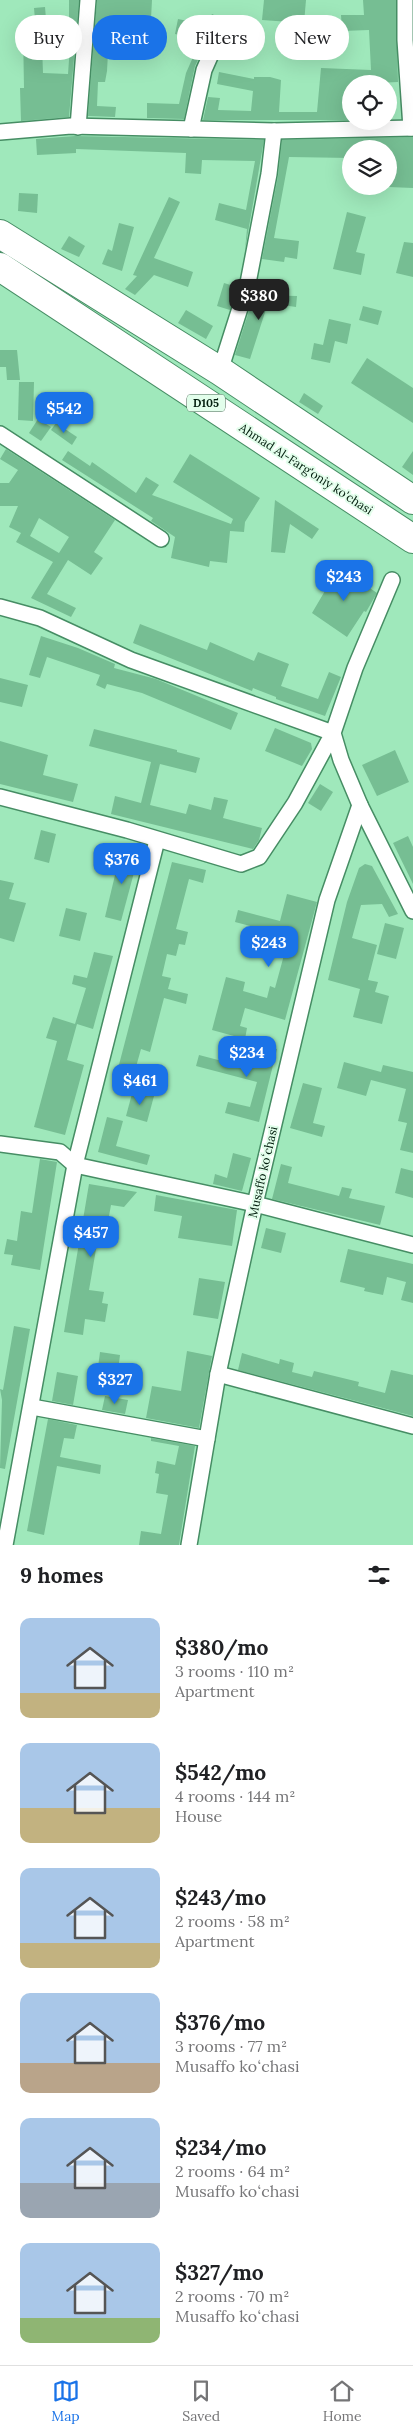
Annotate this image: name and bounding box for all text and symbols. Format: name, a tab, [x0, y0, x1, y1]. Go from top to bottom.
chip: Buy	[15, 15, 82, 60]
chip: Rent	[92, 15, 167, 60]
chip: Filters	[177, 15, 265, 60]
chip: New	[275, 15, 349, 60]
map controls	[342, 75, 397, 195]
button: locate	[342, 75, 397, 130]
button: layers	[342, 140, 397, 195]
pin: $380	[229, 278, 289, 321]
text: $380	[240, 285, 278, 305]
pin: $542	[34, 392, 94, 434]
road number: D105	[187, 394, 225, 412]
text: $542	[46, 398, 82, 418]
street label: Ahmad Al-Farg'oniy ko'chasi	[236, 419, 376, 517]
pin: $243	[314, 560, 374, 602]
text: $243	[326, 566, 362, 586]
pin: $376	[92, 842, 152, 885]
text: $376	[104, 849, 140, 869]
pin: $243	[239, 926, 299, 968]
text: $243	[251, 932, 287, 952]
pin: $234	[217, 1036, 277, 1078]
text: $234	[229, 1042, 265, 1062]
pin: $461	[110, 1064, 170, 1106]
text: $461	[123, 1070, 157, 1090]
street label: Musaffo koʻchasi	[245, 1125, 280, 1219]
pin: $457	[61, 1216, 121, 1258]
text: $457	[74, 1222, 108, 1242]
pin: $327	[85, 1362, 145, 1405]
text: $327	[98, 1369, 132, 1389]
icon: filters	[365, 1561, 393, 1589]
text: 9 homes	[20, 1562, 103, 1589]
text: $380/mo	[175, 1634, 268, 1661]
icon: home	[60, 1638, 120, 1698]
text: 3 rooms · 110 m²	[175, 1661, 294, 1681]
text: Apartment	[175, 1681, 255, 1701]
text: $542/mo	[175, 1759, 266, 1786]
icon: home	[60, 1763, 120, 1823]
text: 4 rooms · 144 m²	[175, 1786, 295, 1806]
text: House	[175, 1806, 222, 1826]
text: $243/mo	[175, 1884, 266, 1911]
icon: home	[60, 1888, 120, 1948]
text: 2 rooms · 58 m²	[175, 1911, 290, 1931]
text: Apartment	[175, 1931, 255, 1951]
text: $376/mo	[175, 2009, 265, 2036]
icon: home	[60, 2013, 120, 2073]
text: 3 rooms · 77 m²	[175, 2036, 287, 2056]
text: Musaffo koʻchasi	[175, 2056, 300, 2076]
text: $234/mo	[175, 2134, 266, 2161]
icon: home	[60, 2138, 120, 2198]
text: 2 rooms · 64 m²	[175, 2161, 290, 2181]
text: Musaffo koʻchasi	[175, 2181, 300, 2201]
text: $327/mo	[175, 2259, 264, 2286]
icon: home	[60, 2263, 120, 2323]
text: 2 rooms · 70 m²	[175, 2286, 289, 2306]
text: Musaffo koʻchasi	[175, 2306, 300, 2326]
tab: Map	[51, 2377, 80, 2425]
tab: Saved	[182, 2377, 220, 2425]
tab: Home	[323, 2377, 362, 2425]

